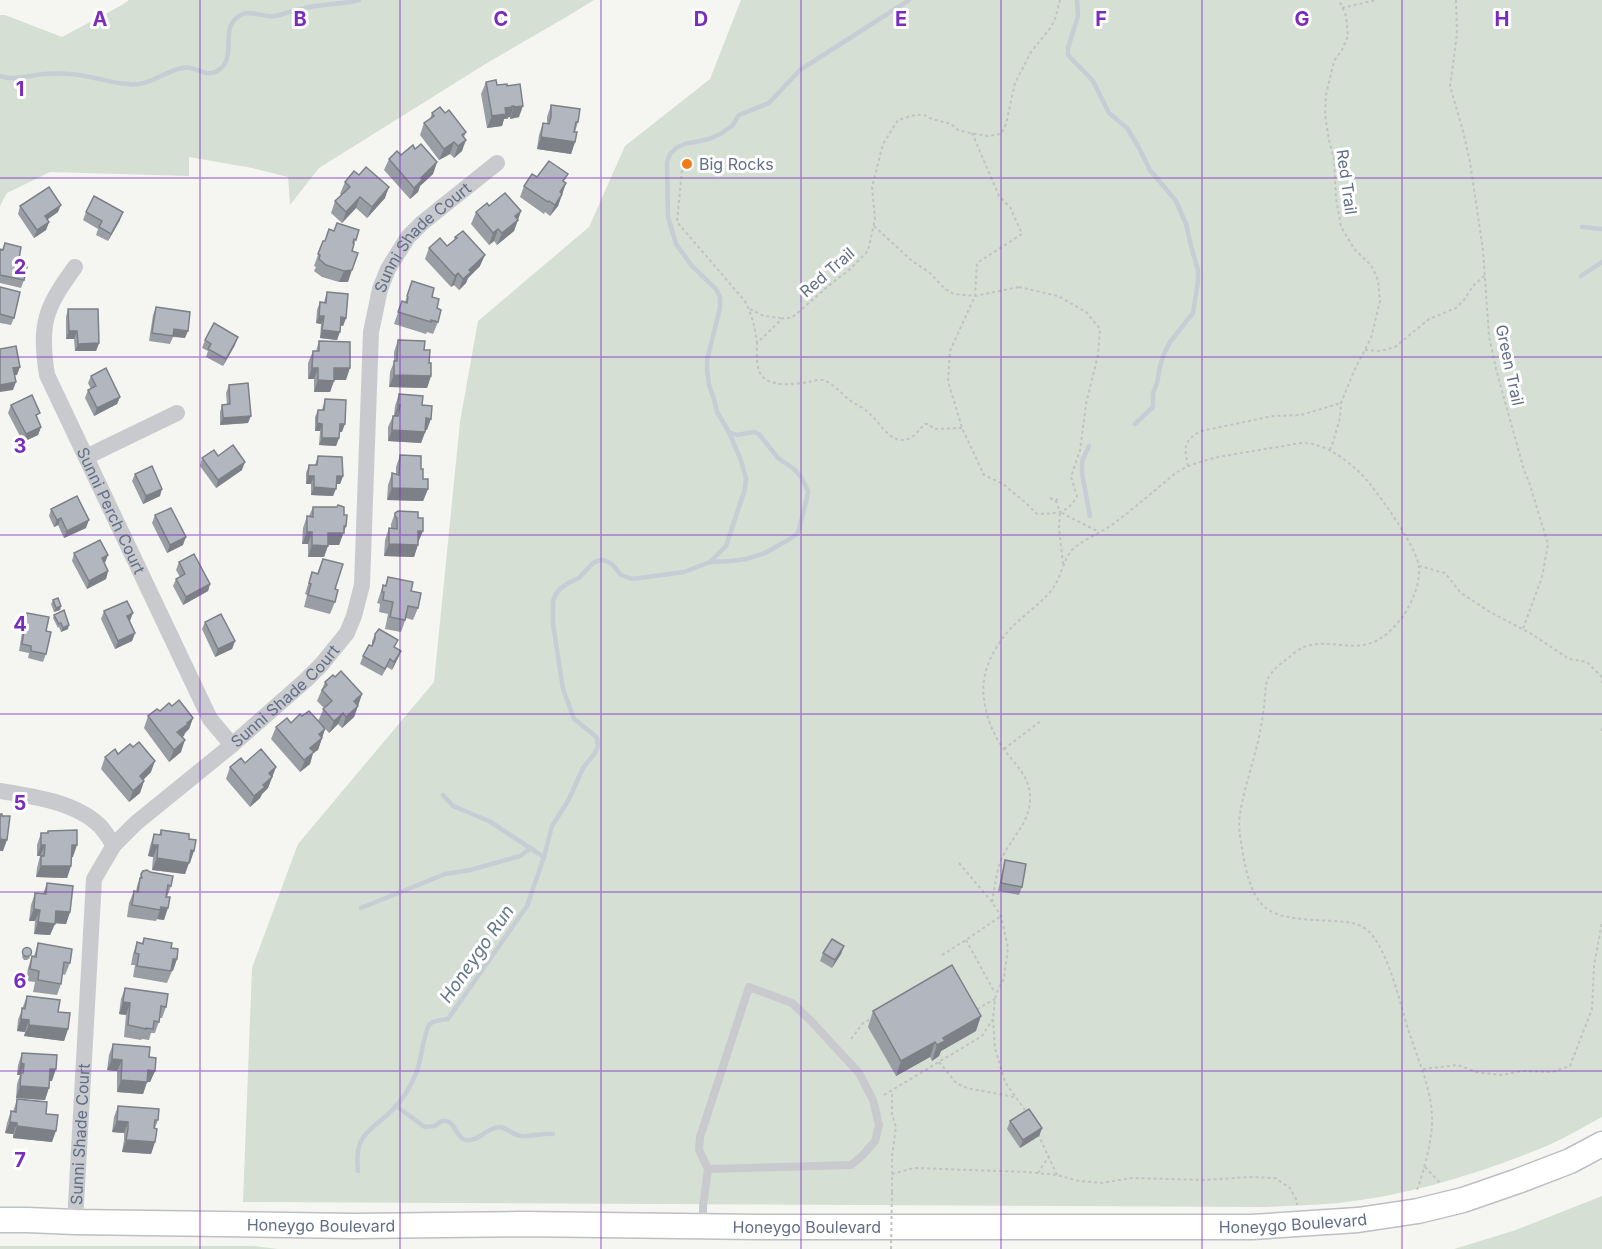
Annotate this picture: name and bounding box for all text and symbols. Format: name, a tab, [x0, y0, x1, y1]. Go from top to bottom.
text: A	[93, 7, 108, 31]
text: B	[293, 7, 307, 31]
text: C	[494, 7, 508, 31]
text: D	[694, 7, 708, 31]
text: E	[895, 7, 907, 31]
text: F	[1095, 7, 1107, 31]
text: G	[1294, 7, 1310, 31]
text: H	[1495, 7, 1509, 31]
text: 1	[16, 77, 24, 101]
street label: Red Trail	[1333, 148, 1361, 216]
place label: Big Rocks	[699, 154, 774, 174]
marker: Big Rocks	[680, 157, 694, 171]
street label: Sunni Shade Court	[370, 178, 475, 296]
street label: Red Trail	[796, 243, 858, 301]
text: 2	[14, 255, 26, 279]
street label: Green Trail	[1492, 323, 1528, 407]
text: 3	[14, 434, 26, 458]
street label: Sunni Perch Court	[73, 444, 150, 577]
text: 4	[13, 612, 27, 636]
street label: Sunni Shade Court	[226, 641, 343, 752]
text: 5	[14, 791, 26, 815]
water label: Honeygo Run	[435, 901, 518, 1007]
text: 6	[14, 969, 27, 993]
street label: Sunni Shade Court	[66, 1063, 94, 1205]
text: 7	[14, 1148, 26, 1172]
street label: Honeygo Boulevard	[1219, 1209, 1368, 1237]
street label: Honeygo Boulevard	[247, 1214, 395, 1236]
street label: Honeygo Boulevard	[733, 1217, 881, 1237]

